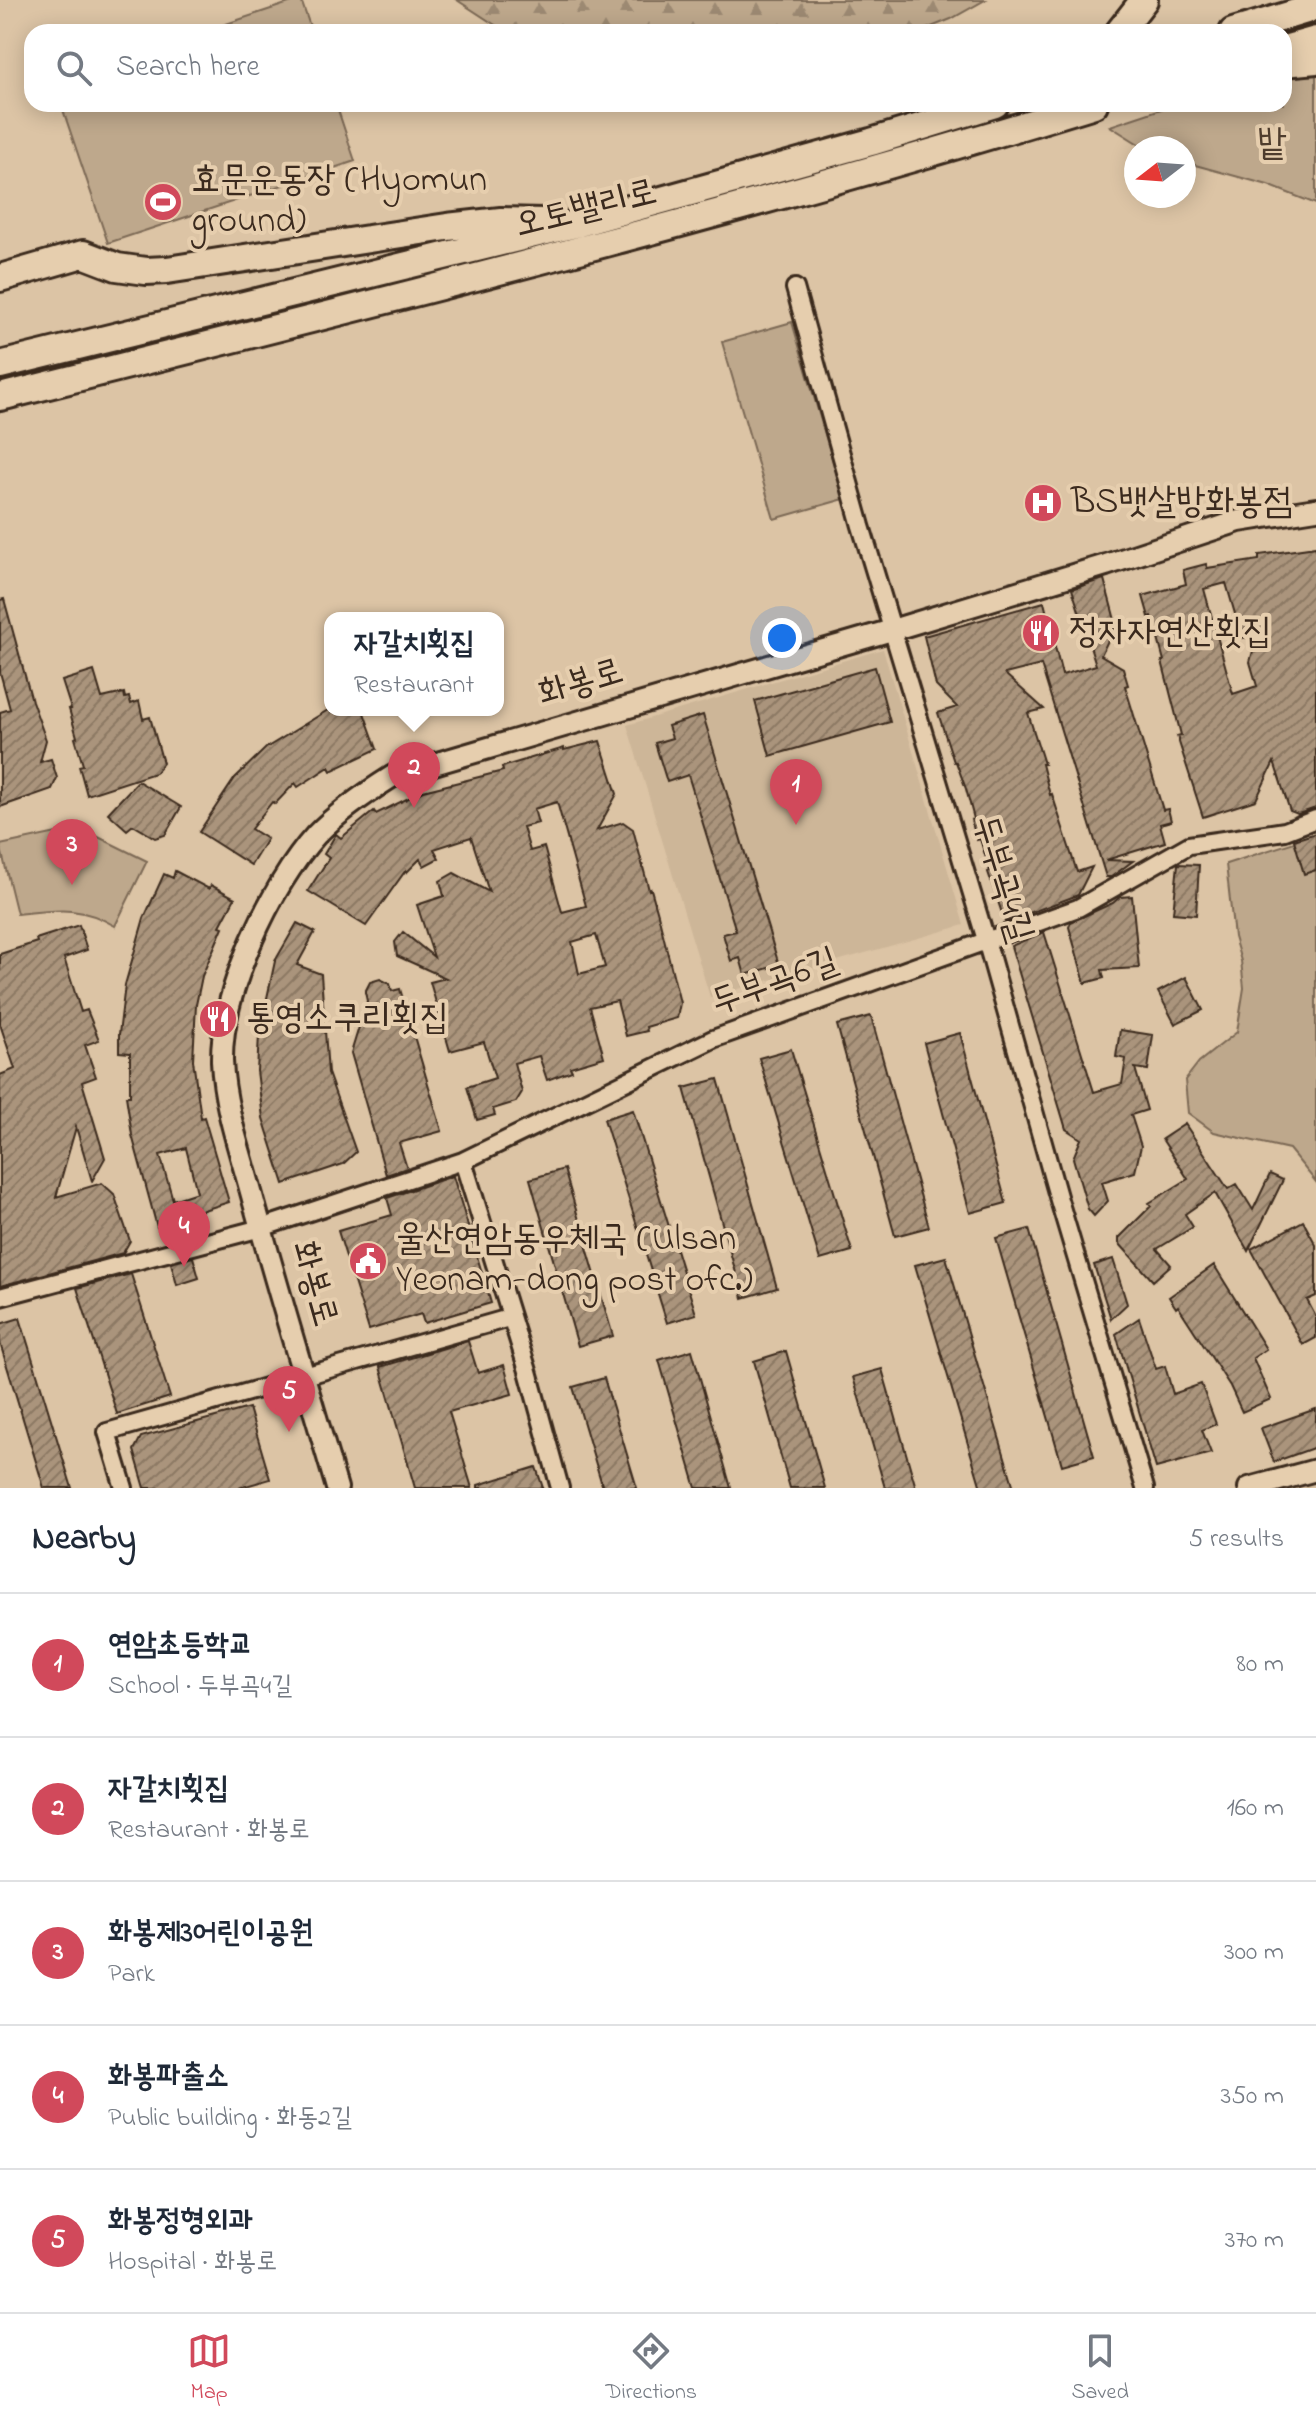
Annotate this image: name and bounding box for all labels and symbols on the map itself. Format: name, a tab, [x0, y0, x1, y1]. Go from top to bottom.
park label: 밭	[1258, 118, 1287, 171]
north arrow	[1124, 136, 1196, 208]
place label: 효문운동장 (Hyomun ground)	[190, 155, 487, 249]
street label: 오토밸리로	[509, 167, 663, 253]
sports icon: 효문운동장 (Hyomun ground)	[142, 181, 184, 223]
place label: BS뱃살방화봉점	[1070, 477, 1292, 530]
hospital icon: BS뱃살방화봉점	[1022, 482, 1064, 524]
place label: 정자자연산횟집	[1069, 607, 1272, 660]
restaurant icon: 정자자연산횟집	[1020, 612, 1062, 654]
your location	[762, 618, 802, 658]
street label: 화봉로	[532, 646, 630, 722]
pin: 2	[388, 742, 440, 808]
pin: 1	[770, 759, 822, 825]
street label: 두부곡4길	[957, 809, 1045, 949]
pin: 3	[46, 819, 98, 885]
street label: 두부곡6길	[704, 936, 846, 1030]
place label: 통영소쿠리횟집	[246, 993, 449, 1046]
restaurant icon: 통영소쿠리횟집	[197, 998, 239, 1040]
pin: 4	[158, 1201, 210, 1267]
place label: 울산연암동우체국 (Ulsan Yeonam-dong post ofc.)	[396, 1214, 753, 1308]
street label: 화봉로	[276, 1235, 350, 1333]
public building icon: 울산연암동우체국 (Ulsan Yeonam-dong post ofc.)	[347, 1240, 389, 1282]
pin: 5	[263, 1366, 315, 1432]

